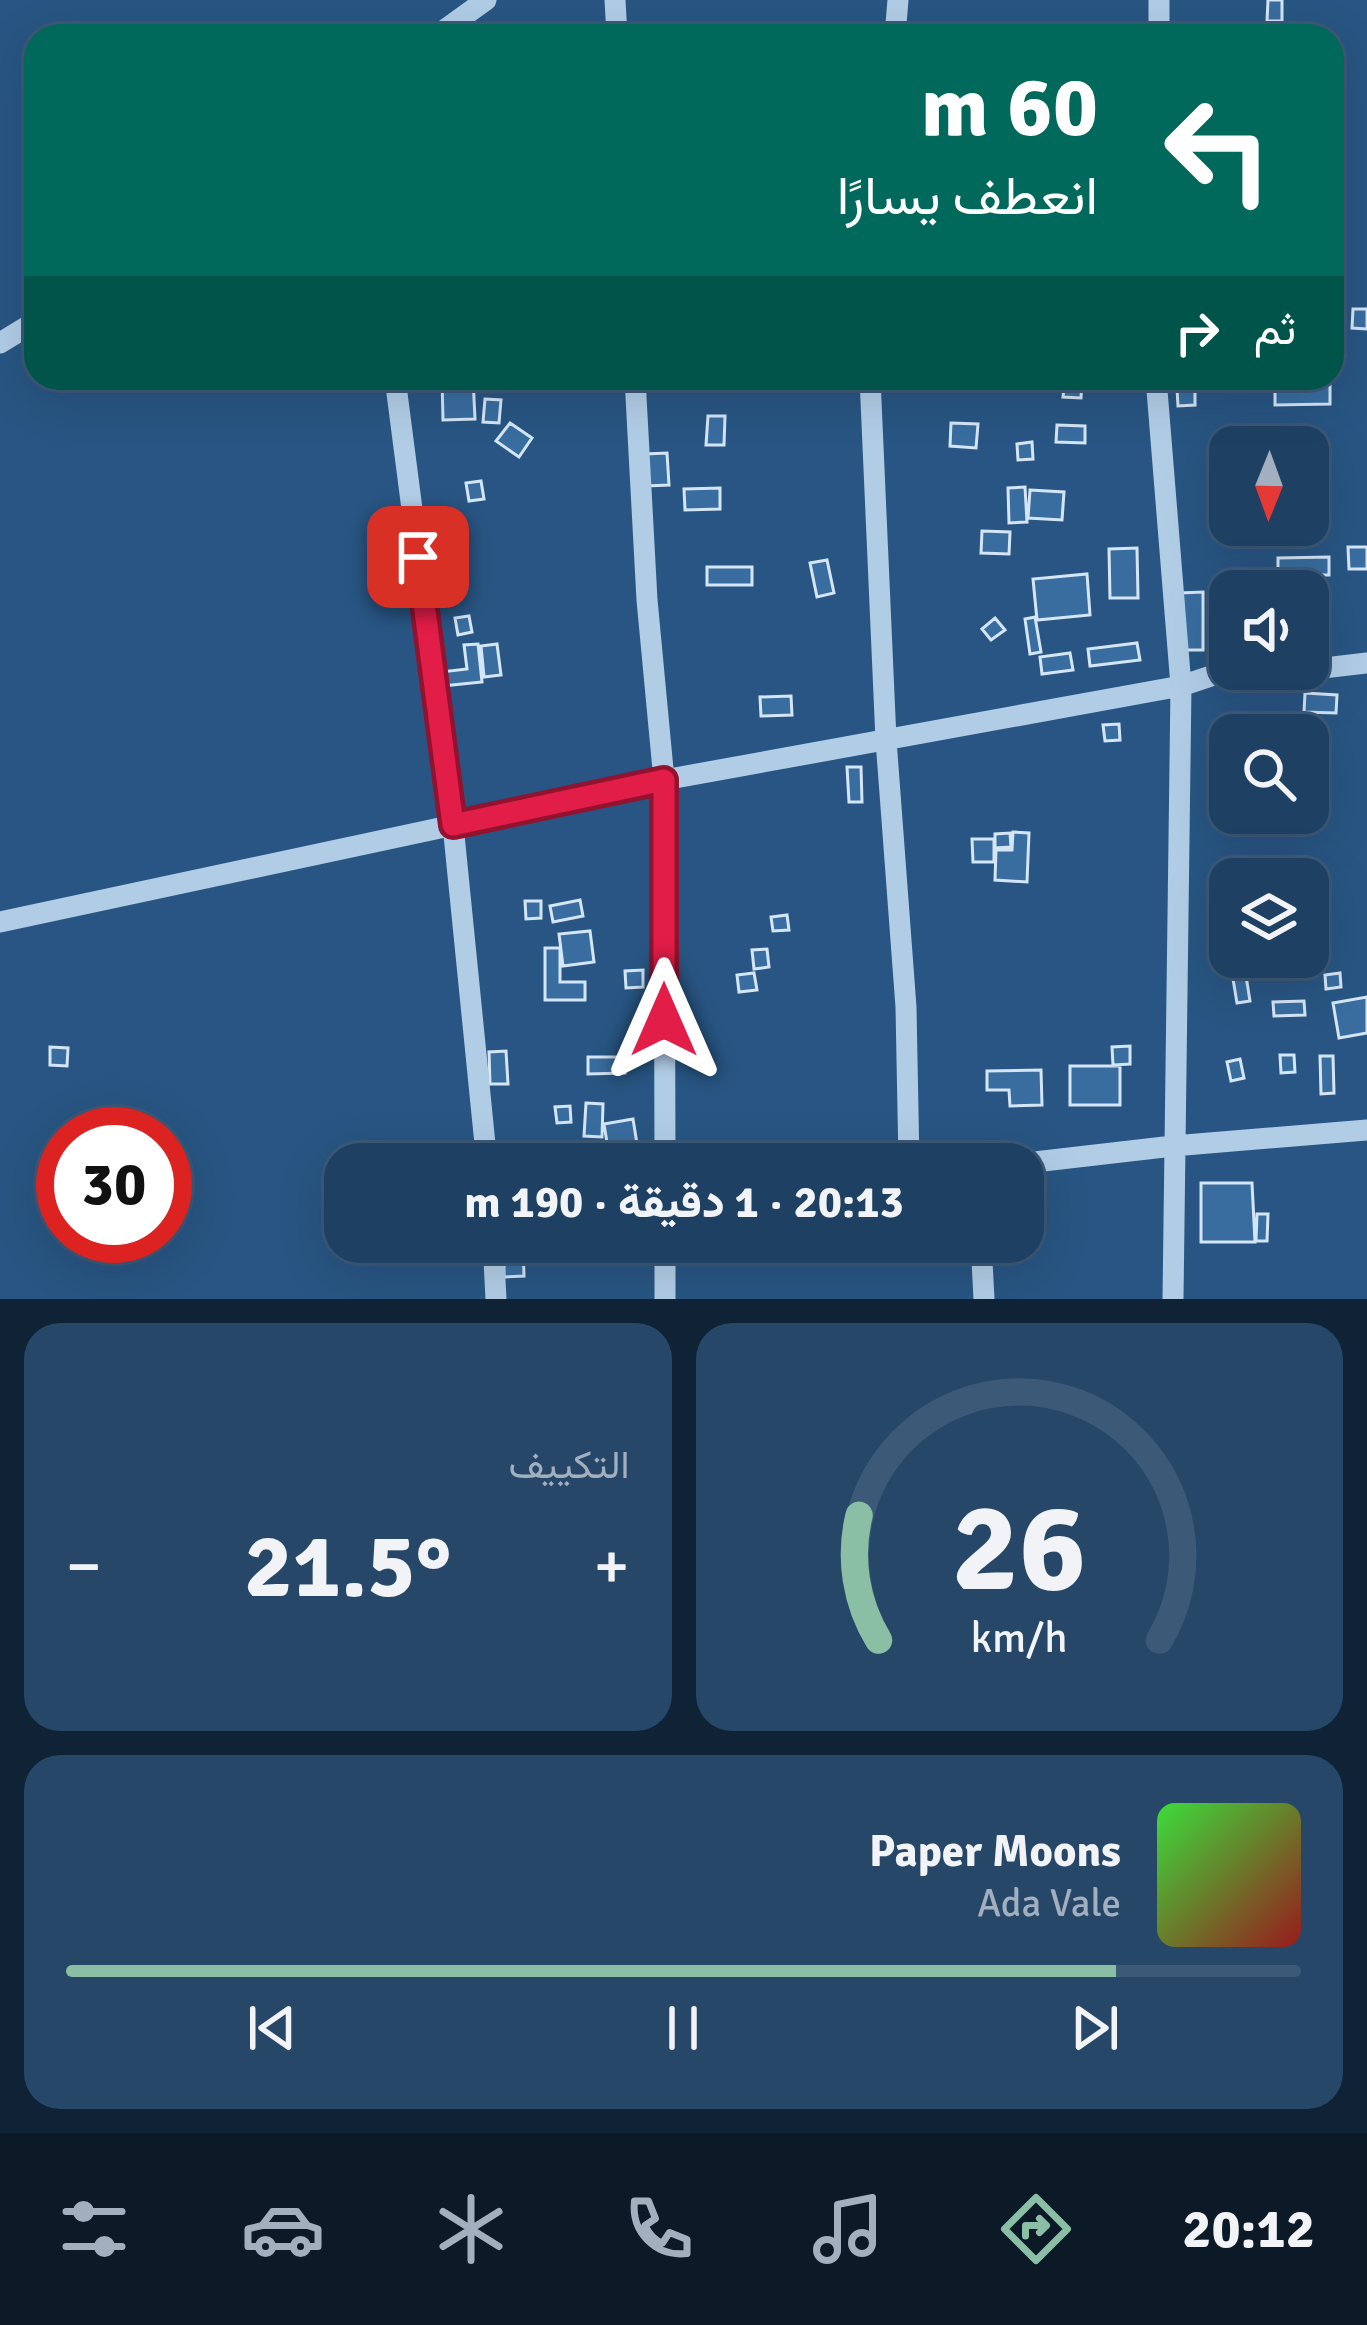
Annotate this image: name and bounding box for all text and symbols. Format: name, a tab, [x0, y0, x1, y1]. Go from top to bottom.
text: 60 m	[921, 56, 1098, 160]
icon: left	[1140, 72, 1296, 228]
text: انعطف يسارًا	[837, 163, 1098, 230]
icon: right	[1164, 300, 1230, 366]
text: ثم	[1254, 302, 1296, 357]
north arrow	[1209, 426, 1329, 546]
map controls	[1209, 426, 1329, 978]
pin	[367, 506, 469, 608]
icon: arrive	[385, 524, 451, 590]
button: sound	[1209, 570, 1329, 690]
button: search	[1209, 714, 1329, 834]
button: layers	[1209, 858, 1329, 978]
position arrow	[601, 957, 727, 1083]
speed limit sign: 30	[36, 1107, 192, 1263]
text: 20:13 · 1 دقيقة · 190 m	[464, 1175, 904, 1230]
text: التكييف	[509, 1441, 630, 1489]
text: 26	[952, 1472, 1087, 1625]
text: 21.5°	[244, 1511, 452, 1622]
text: −	[66, 1526, 102, 1607]
text: +	[594, 1526, 630, 1607]
text: km/h	[971, 1612, 1068, 1665]
text: Paper Moons	[869, 1824, 1121, 1879]
text: Ada Vale	[977, 1879, 1121, 1927]
icon: previous	[239, 1995, 305, 2061]
icon: pause	[650, 1995, 716, 2061]
icon: next	[1062, 1995, 1128, 2061]
icon: filters	[52, 2187, 136, 2271]
icon: car	[241, 2187, 325, 2271]
icon: climate	[429, 2187, 513, 2271]
icon: phone	[617, 2187, 701, 2271]
icon: music	[806, 2187, 890, 2271]
icon: directions	[994, 2187, 1078, 2271]
text: 20:12	[1182, 2196, 1315, 2263]

